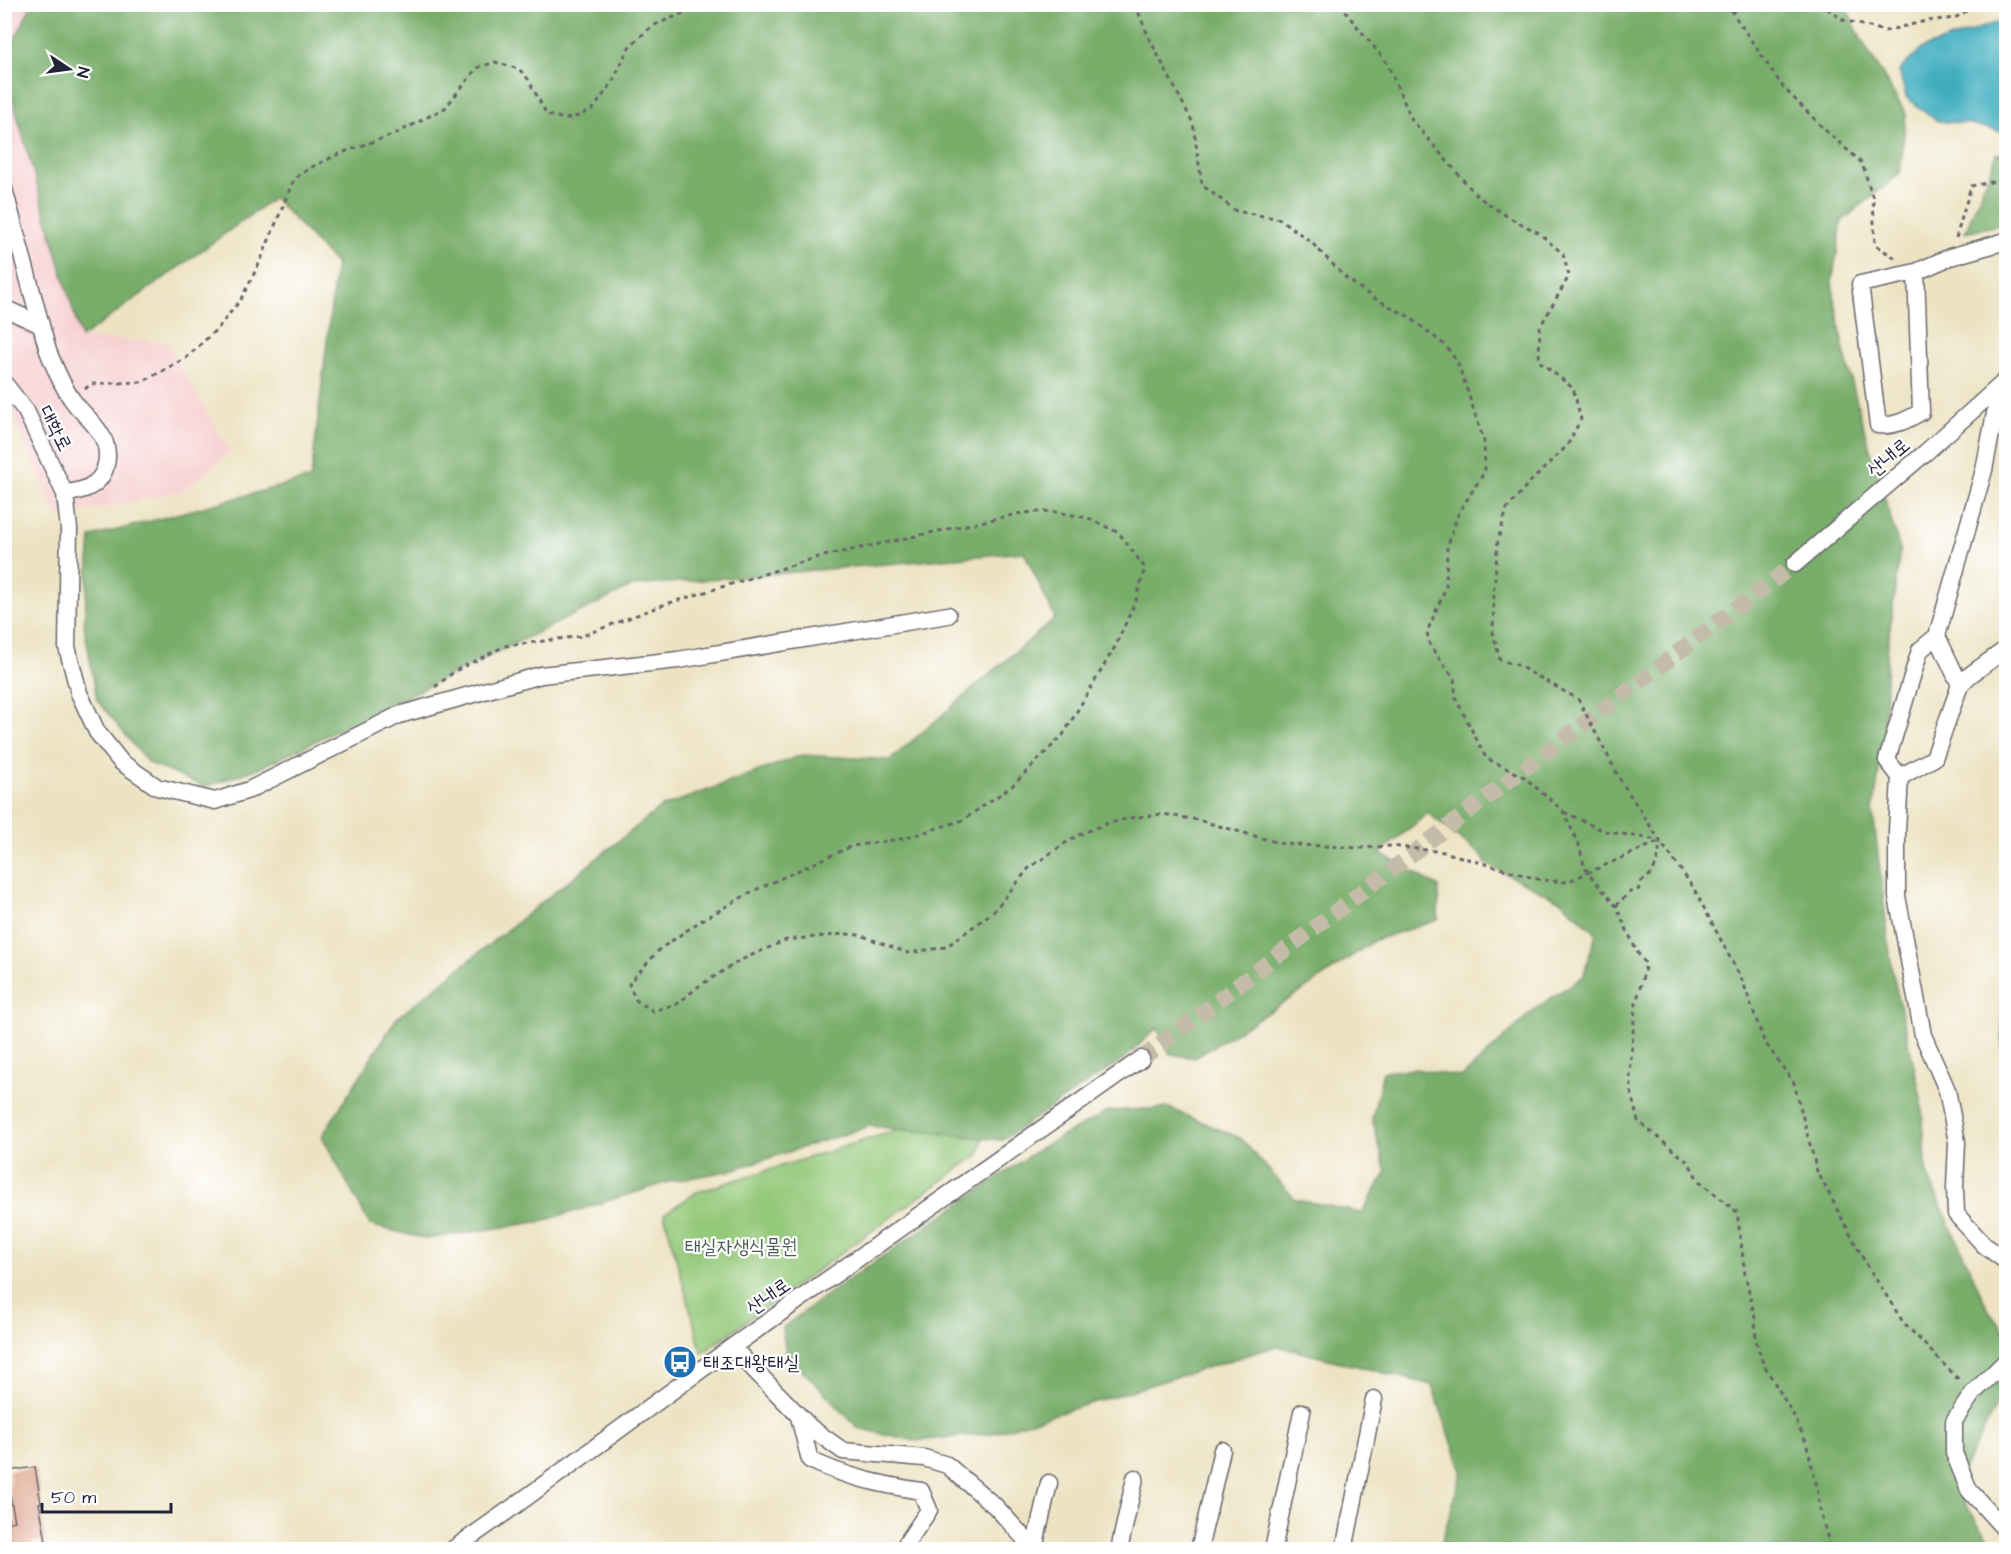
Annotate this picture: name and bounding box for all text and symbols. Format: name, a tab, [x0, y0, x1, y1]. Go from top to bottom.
north arrow	[39, 39, 99, 99]
text: N	[71, 65, 94, 80]
street label: 대학로	[32, 401, 79, 456]
street label: 산내로	[1861, 432, 1916, 484]
park label: 태실자생식물원	[685, 1233, 797, 1261]
street label: 산내로	[741, 1272, 796, 1322]
bus stop icon: 태조대왕태실	[662, 1344, 698, 1380]
place label: 태조대왕태실	[703, 1349, 800, 1377]
scale bar	[42, 1476, 171, 1514]
text: 50 m	[51, 1485, 96, 1510]

